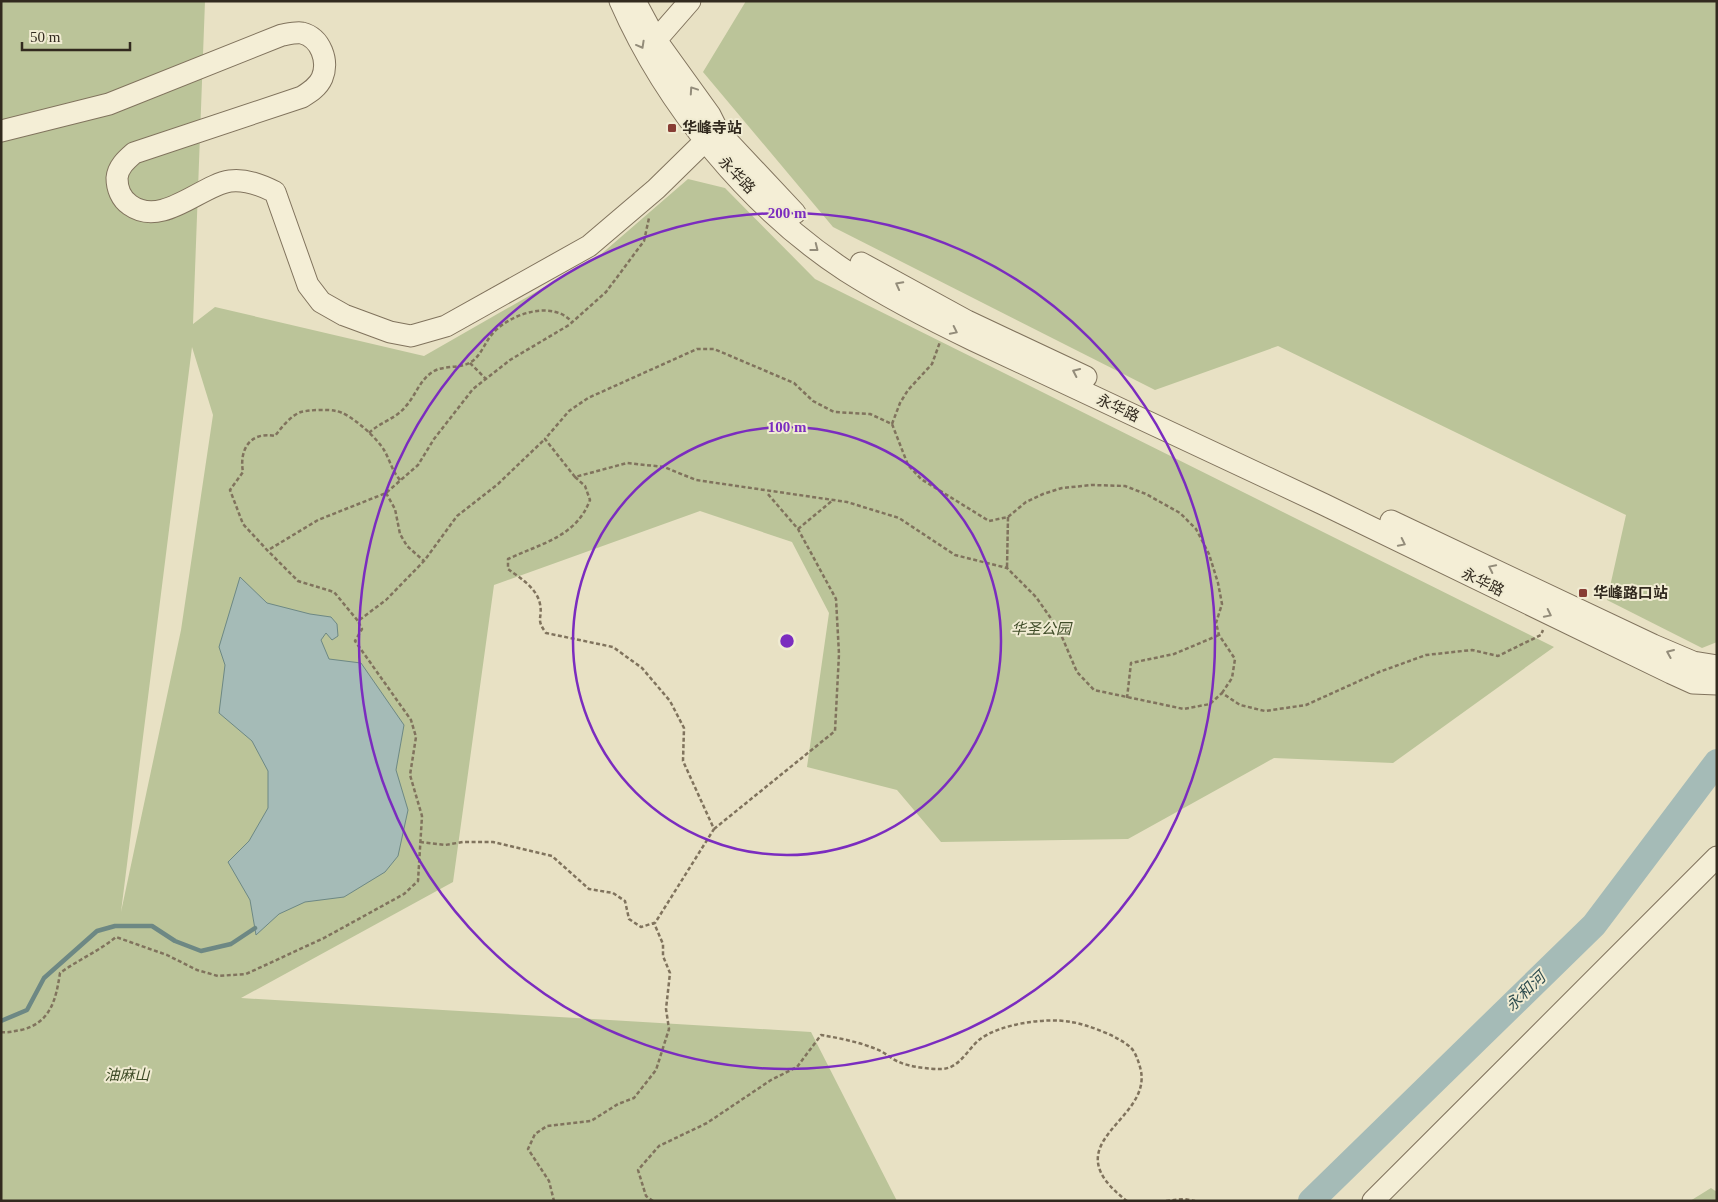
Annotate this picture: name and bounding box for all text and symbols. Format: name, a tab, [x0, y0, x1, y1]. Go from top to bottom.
scale bar	[22, 20, 130, 52]
text: 50 m	[30, 29, 61, 45]
one-way arrow	[635, 40, 645, 49]
one-way arrow	[690, 86, 699, 96]
place label: 华峰寺站	[682, 119, 742, 136]
marker: 华峰寺站	[666, 122, 678, 134]
street label: 永华路	[716, 153, 759, 197]
text: 200 m	[768, 205, 807, 221]
one-way arrow	[809, 242, 819, 251]
one-way arrow	[895, 281, 904, 291]
one-way arrow	[949, 325, 958, 336]
one-way arrow	[1072, 368, 1081, 379]
street label: 永华路	[1094, 390, 1142, 425]
text: 100 m	[768, 419, 807, 435]
one-way arrow	[1397, 536, 1406, 547]
street label: 永华路	[1459, 564, 1507, 599]
one-way arrow	[1488, 564, 1497, 575]
place label: 华峰路口站	[1593, 584, 1668, 601]
marker: 华峰路口站	[1577, 587, 1589, 599]
one-way arrow	[1543, 608, 1552, 618]
park label: 华圣公园	[1011, 621, 1073, 637]
centre of rings	[778, 632, 796, 650]
one-way arrow	[1667, 648, 1675, 658]
water label: 永和河	[1502, 966, 1551, 1014]
park label: 油麻山	[104, 1067, 150, 1083]

